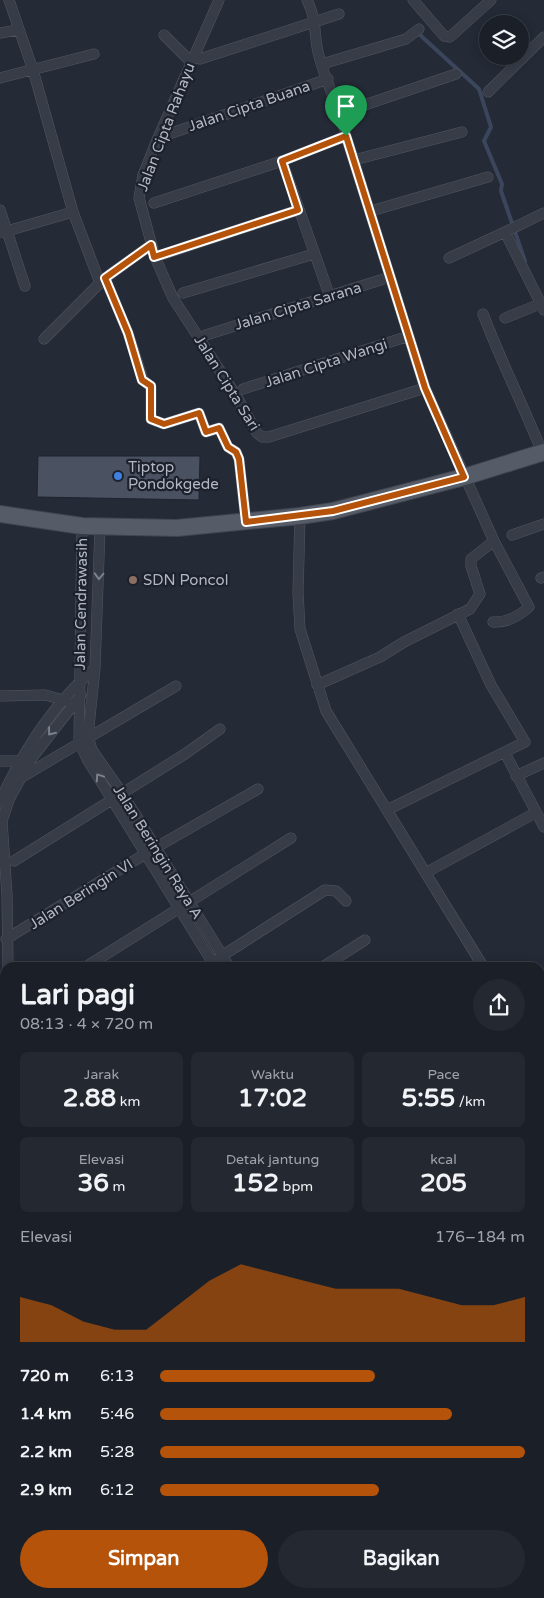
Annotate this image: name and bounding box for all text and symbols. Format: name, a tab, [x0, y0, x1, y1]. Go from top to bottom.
map controls	[479, 15, 529, 65]
button: layers	[479, 15, 529, 65]
street label: Jalan Cipta Rahayu	[133, 60, 199, 194]
street label: Jalan Cipta Buana	[186, 77, 312, 135]
pin	[325, 85, 367, 136]
icon: arrive	[332, 92, 360, 120]
street label: Jalan Cipta Sarana	[232, 278, 364, 334]
street label: Jalan Cipta Sari	[190, 332, 264, 434]
street label: Jalan Cipta Wangi	[263, 335, 389, 391]
place label: Tiptop Pondokgede	[128, 458, 219, 493]
marker: Tiptop Pondokgede	[112, 470, 124, 482]
street label: Jalan Cendrawasih	[71, 538, 91, 670]
place label: SDN Poncol	[143, 571, 228, 589]
one-way arrow	[93, 573, 104, 581]
marker: SDN Poncol	[127, 574, 139, 586]
one-way arrow	[48, 726, 57, 736]
one-way arrow	[96, 773, 105, 782]
street label: Jalan Beringin Raya A	[109, 782, 207, 922]
street label: Jalan Beringin VI	[26, 855, 136, 933]
text: Lari pagi	[20, 978, 135, 1012]
button: share	[473, 979, 525, 1031]
text: 08:13 · 4 × 720 m	[20, 1014, 153, 1034]
text: Jarak	[84, 1066, 119, 1083]
text: Waktu	[251, 1066, 294, 1083]
text: Pace	[427, 1066, 460, 1083]
text: 2.88	[63, 1083, 116, 1113]
text: 17:02	[238, 1083, 307, 1113]
text: 5:55	[402, 1083, 455, 1113]
text: km	[116, 1093, 140, 1110]
text: /km	[455, 1093, 485, 1110]
text: Elevasi	[79, 1151, 124, 1168]
text: Detak jantung	[226, 1151, 319, 1168]
text: kcal	[430, 1151, 457, 1168]
text: 36	[78, 1168, 109, 1198]
text: 152	[232, 1168, 279, 1198]
text: 205	[420, 1168, 467, 1198]
text: m	[109, 1178, 125, 1195]
text: bpm	[279, 1178, 313, 1195]
text: Elevasi	[20, 1227, 72, 1247]
text: 176–184 m	[435, 1227, 525, 1247]
text: 720 m	[20, 1366, 69, 1386]
text: 6:13	[100, 1366, 134, 1386]
text: 1.4 km	[20, 1404, 72, 1424]
text: 5:46	[100, 1404, 134, 1424]
text: 2.2 km	[20, 1442, 72, 1462]
text: 5:28	[100, 1442, 134, 1462]
text: 2.9 km	[20, 1480, 72, 1500]
text: 6:12	[100, 1480, 134, 1500]
button: Simpan	[20, 1530, 268, 1588]
button: Bagikan	[278, 1530, 525, 1588]

